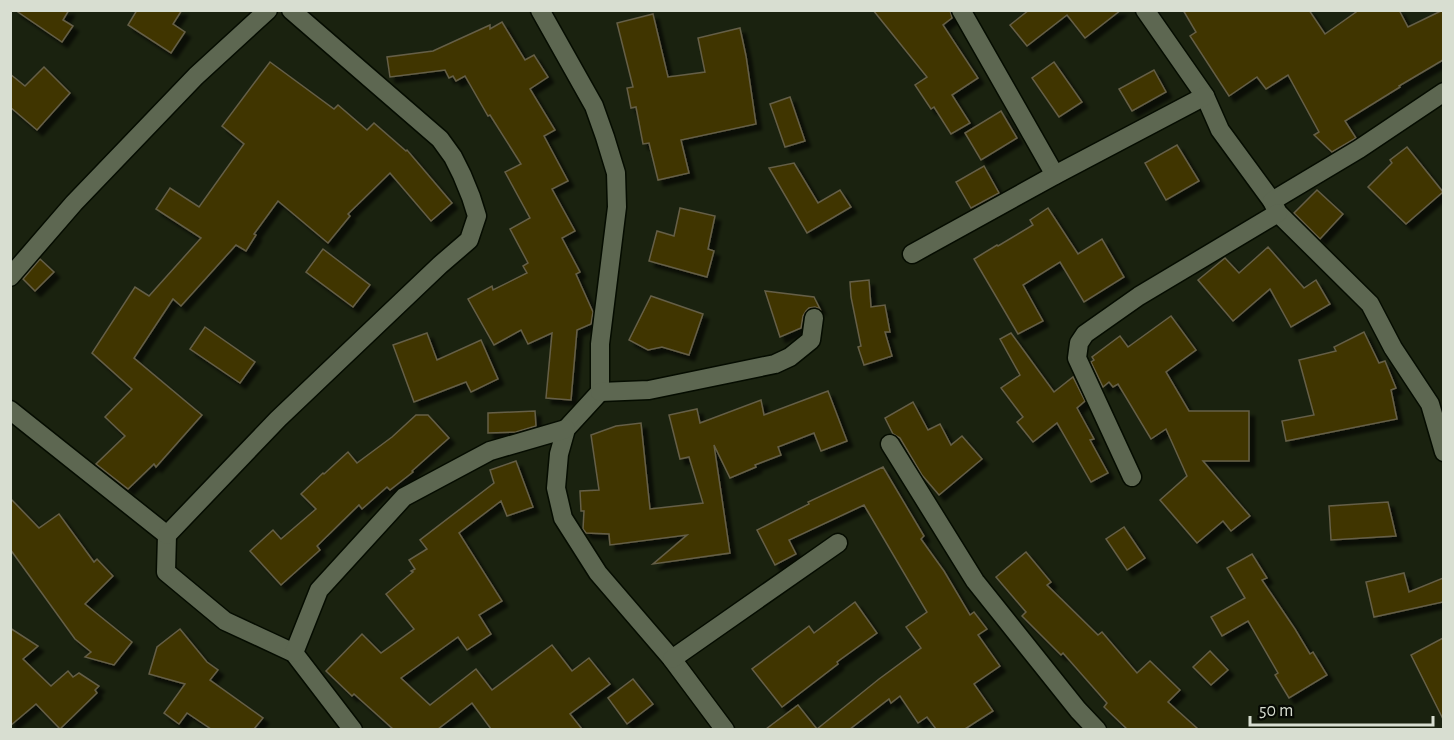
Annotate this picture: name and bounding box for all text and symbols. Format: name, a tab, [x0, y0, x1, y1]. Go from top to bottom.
scale bar	[1250, 689, 1433, 727]
text: 50 m	[1259, 702, 1293, 720]

